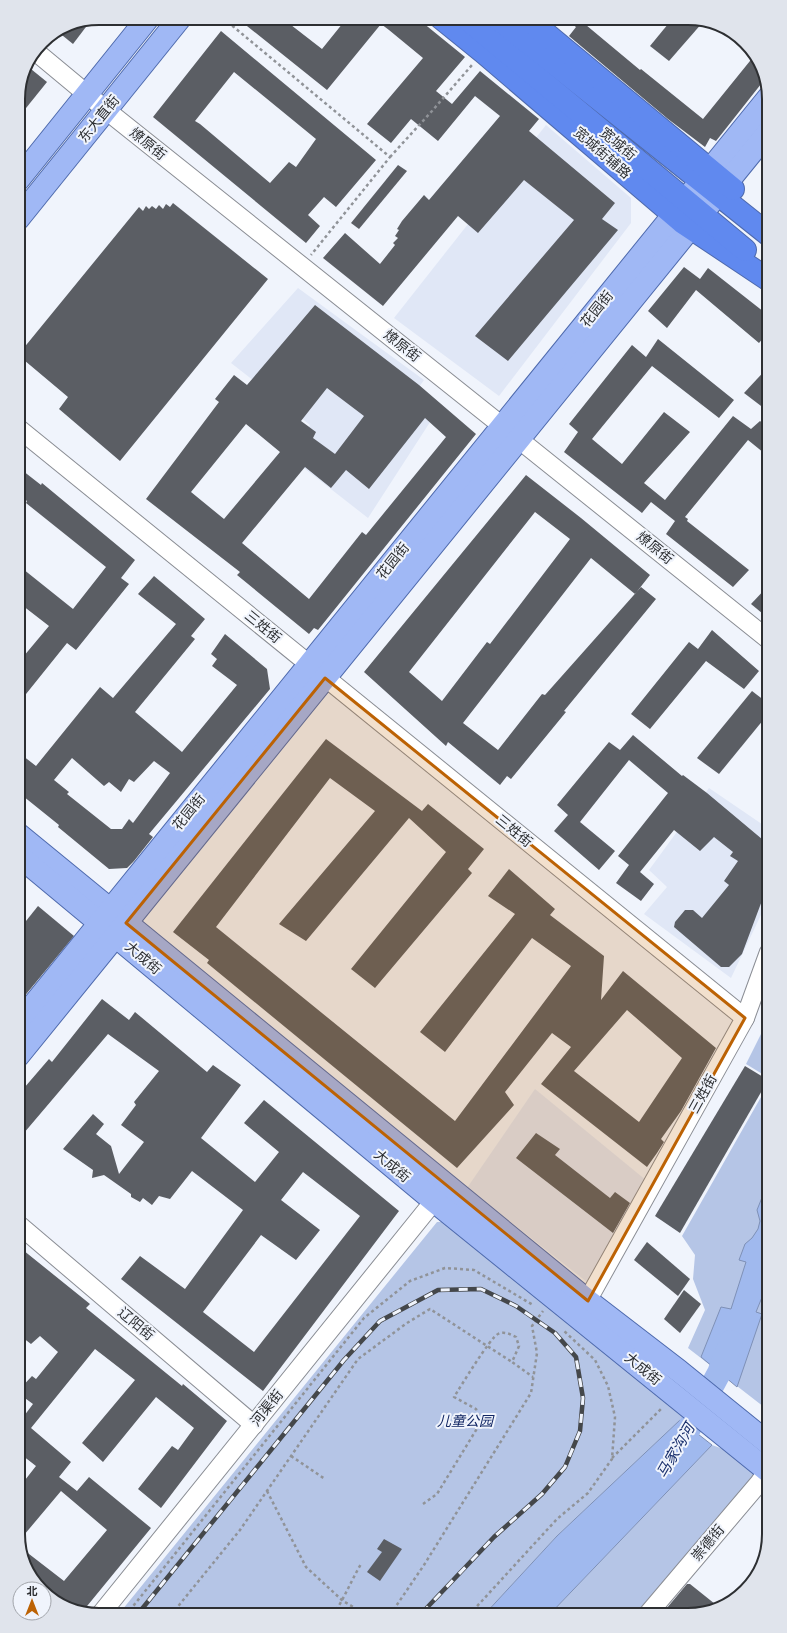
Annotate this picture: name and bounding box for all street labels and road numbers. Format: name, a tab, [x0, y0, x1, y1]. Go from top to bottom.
street label: 东大直街	[73, 91, 125, 147]
street label: 宽城街辅路	[569, 122, 635, 184]
street label: 宽城街	[595, 122, 641, 166]
street label: 燎原街	[125, 123, 171, 165]
street label: 花园街	[576, 286, 618, 332]
street label: 燎原街	[379, 325, 425, 367]
street label: 燎原街	[632, 527, 678, 569]
street label: 花园街	[372, 538, 414, 584]
street label: 三姓街	[240, 606, 286, 648]
street label: 花园街	[168, 789, 210, 835]
street label: 三姓街	[491, 810, 537, 852]
street label: 大成街	[120, 936, 166, 980]
street label: 三姓街	[684, 1071, 722, 1117]
street label: 大成街	[369, 1144, 415, 1188]
street label: 辽阳街	[113, 1302, 159, 1346]
street label: 大成街	[620, 1348, 666, 1390]
street label: 河渠街	[246, 1385, 288, 1431]
street label: 崇德街	[686, 1520, 730, 1566]

